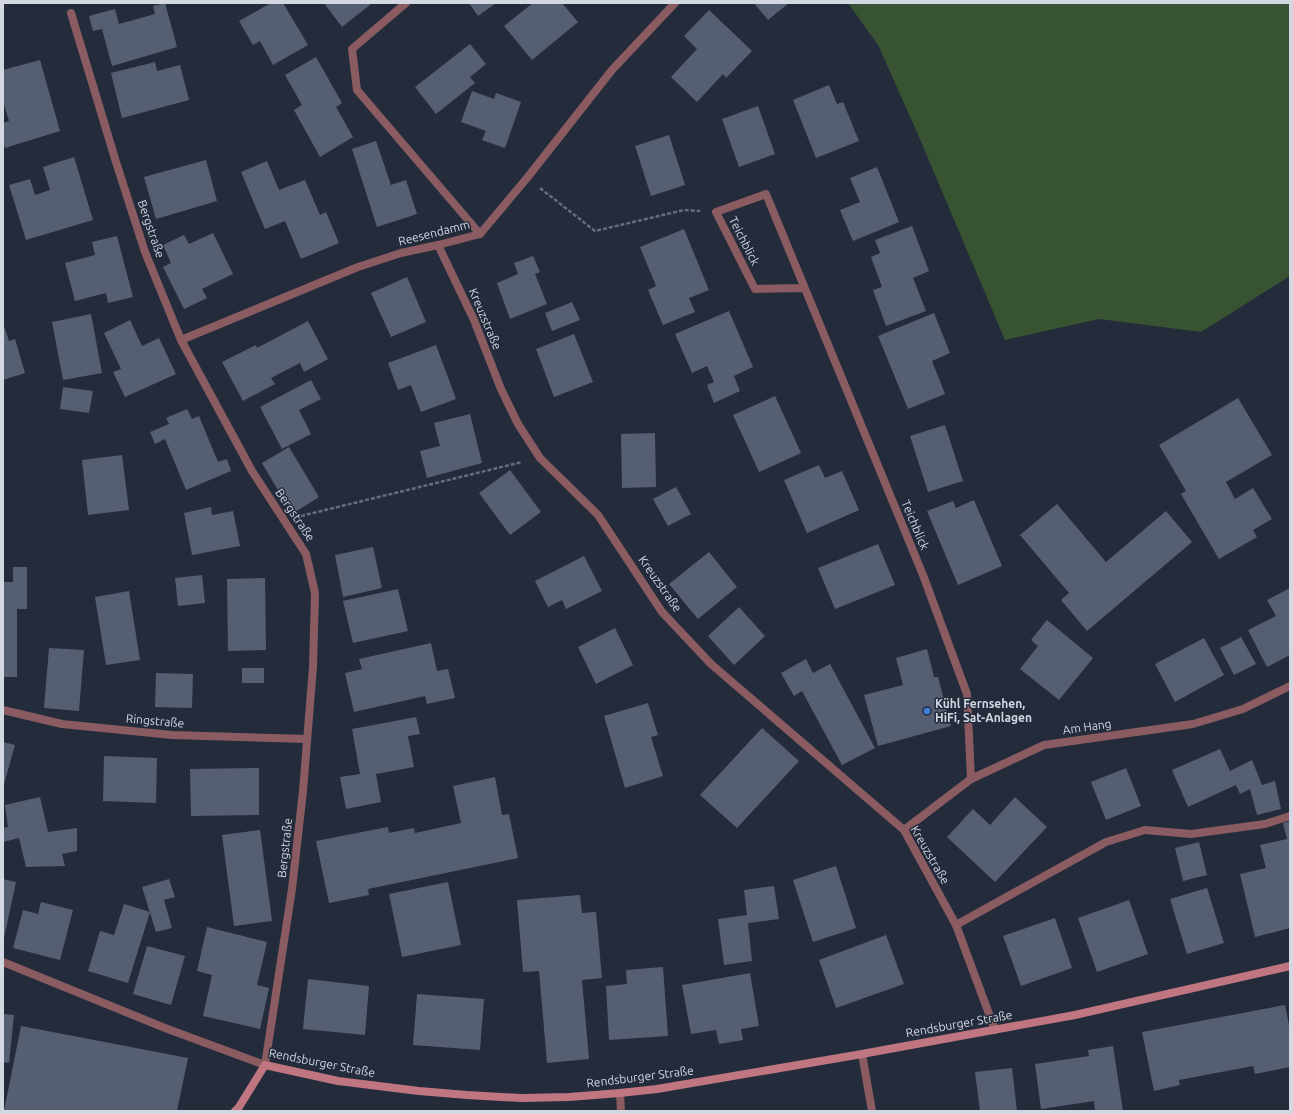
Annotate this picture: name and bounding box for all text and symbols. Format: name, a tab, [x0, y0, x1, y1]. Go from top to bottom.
street label: Bergstraße	[136, 198, 167, 259]
street label: Teichblick	[727, 214, 762, 267]
street label: Reesendamm	[397, 217, 471, 248]
street label: Kreuzstraße	[467, 286, 504, 351]
street label: Bergstraße	[273, 486, 318, 543]
street label: Teichblick	[899, 498, 932, 552]
street label: Kreuzstraße	[636, 553, 684, 614]
place label: Kühl Fernsehen, HiFi, Sat-Anlagen	[935, 697, 1032, 724]
marker: Kühl Fernsehen, HiFi, Sat-Anlagen	[922, 706, 932, 716]
street label: Ringstraße	[125, 711, 185, 730]
street label: Am Hang	[1062, 717, 1112, 736]
street label: Bergstraße	[275, 817, 294, 879]
street label: Kreuzstraße	[908, 823, 952, 886]
street label: Rendsburger Straße	[905, 1008, 1013, 1039]
street label: Rendsburger Straße	[268, 1046, 376, 1079]
street label: Rendsburger Straße	[586, 1063, 694, 1090]

